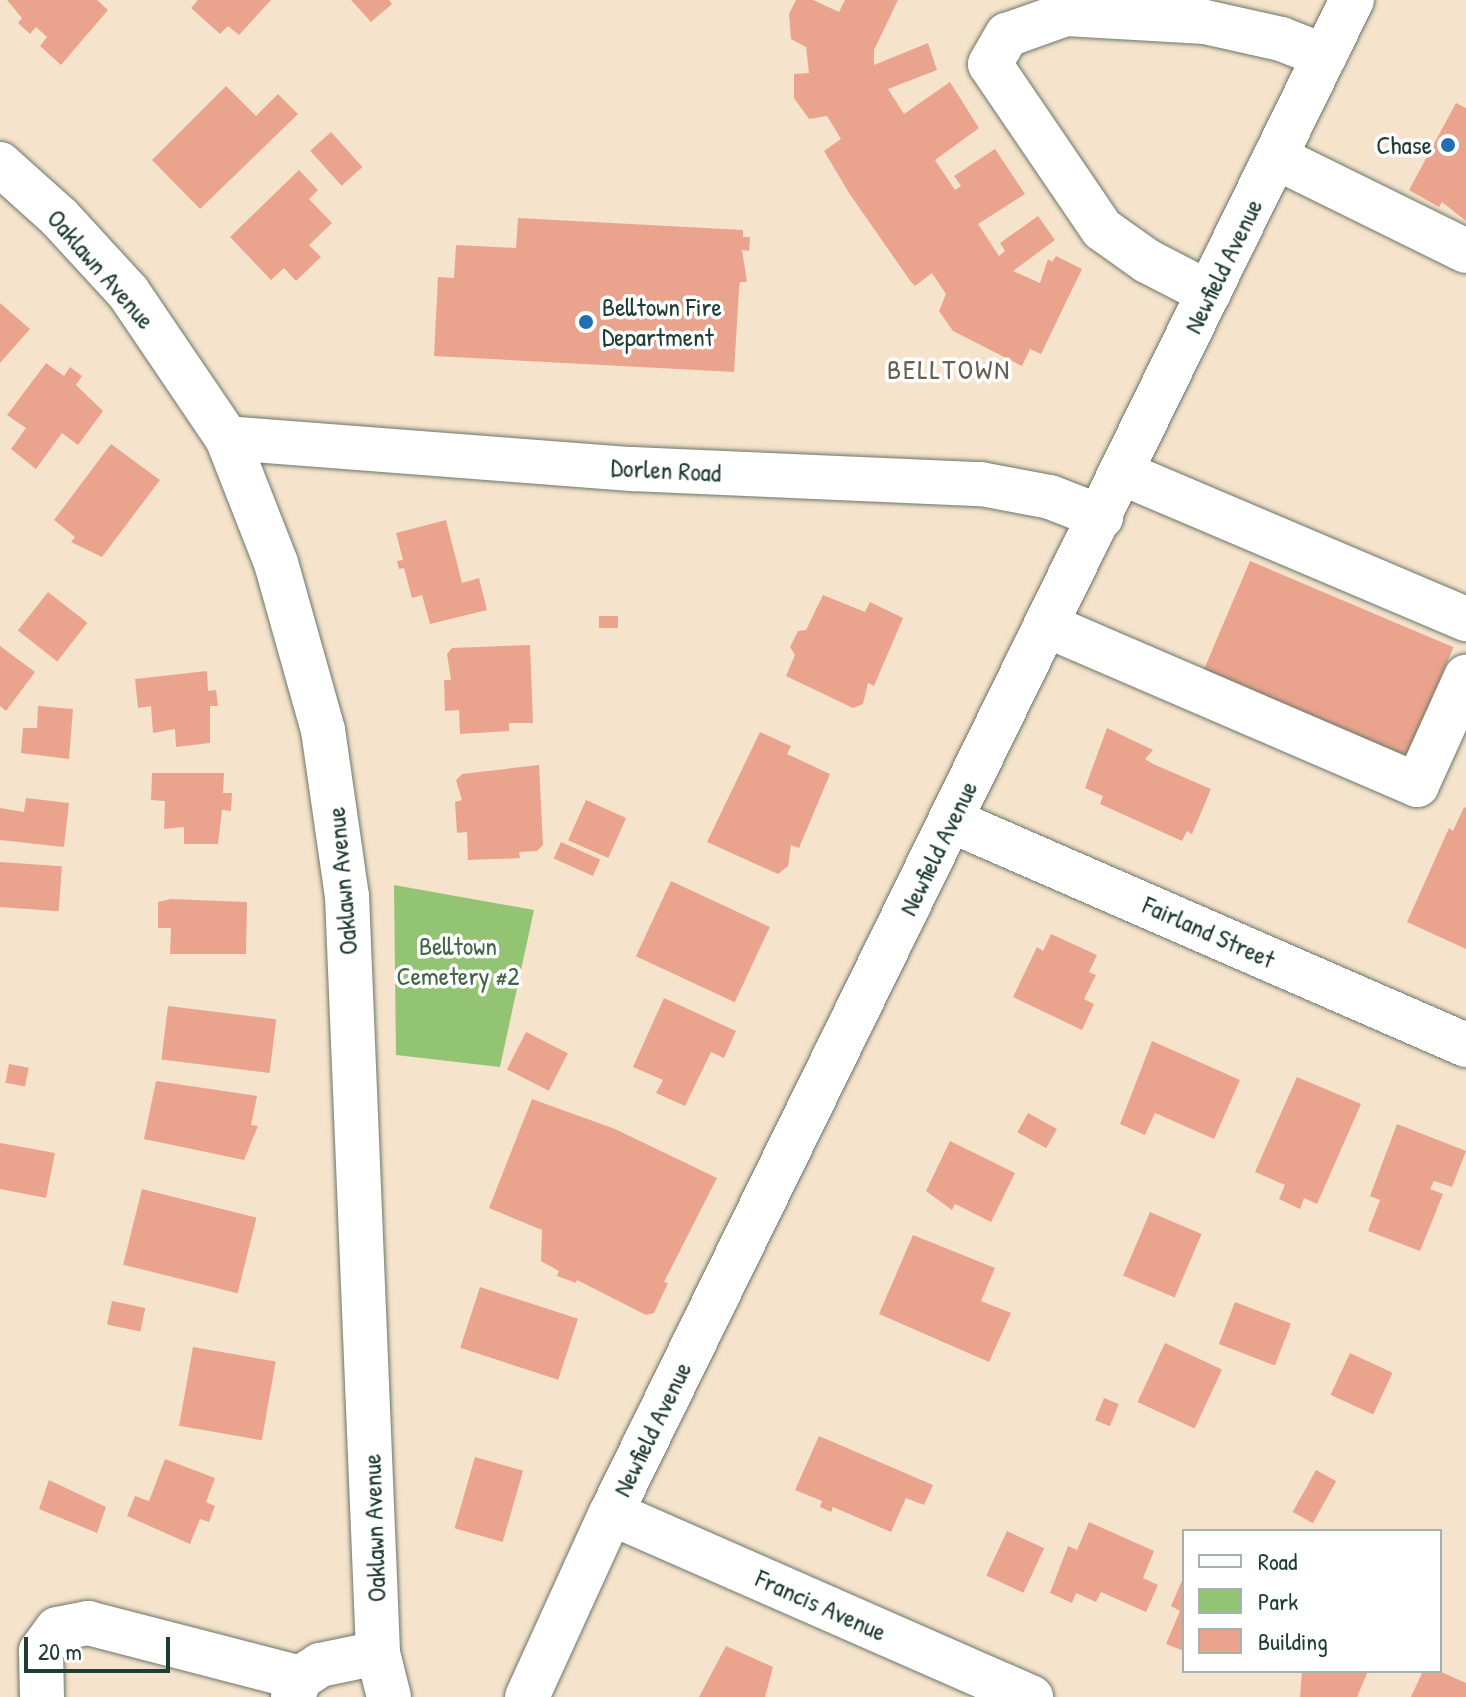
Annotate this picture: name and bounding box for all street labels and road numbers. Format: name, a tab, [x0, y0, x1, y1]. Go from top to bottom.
street label: Newfield Avenue	[1177, 194, 1269, 338]
street label: Oaklawn Avenue	[41, 203, 161, 335]
street label: Dorlen Road	[610, 452, 722, 488]
street label: Newfield Avenue	[892, 776, 984, 920]
street label: Oaklawn Avenue	[320, 806, 364, 956]
street label: Fairland Street	[1138, 889, 1280, 975]
street label: Newfield Avenue	[606, 1357, 698, 1501]
street label: Oaklawn Avenue	[356, 1453, 392, 1603]
street label: Francis Avenue	[751, 1562, 891, 1648]

